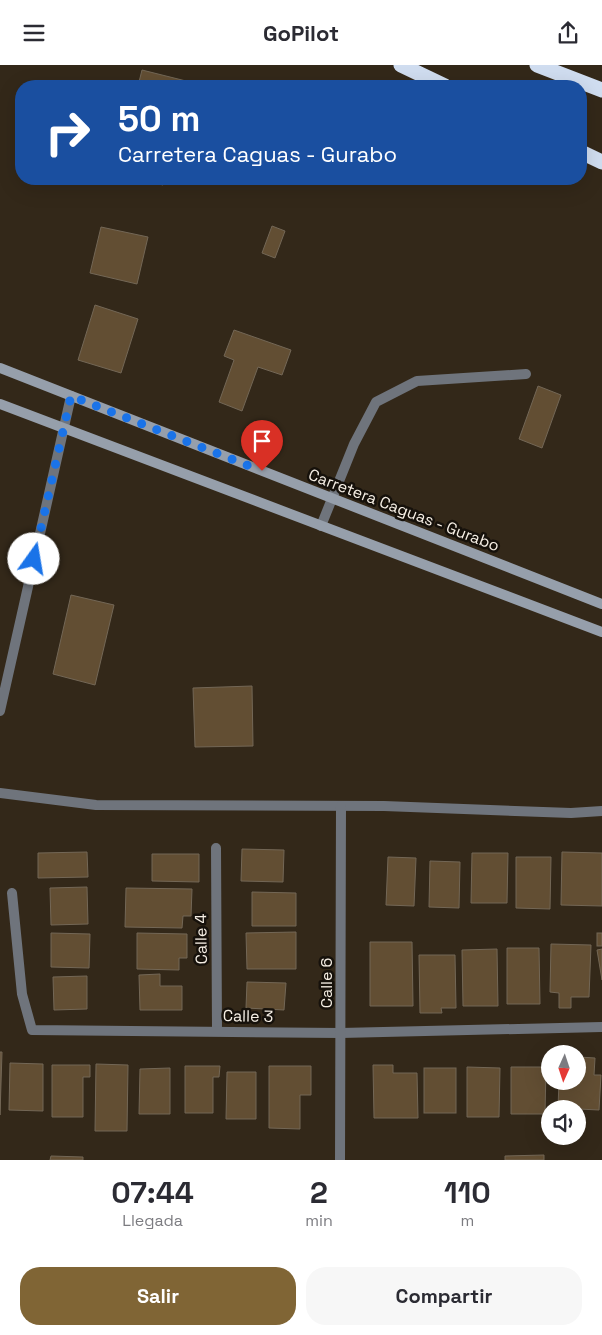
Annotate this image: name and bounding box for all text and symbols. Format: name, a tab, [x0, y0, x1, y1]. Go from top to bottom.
icon: menu	[20, 19, 48, 47]
text: GoPilot	[263, 19, 339, 47]
icon: share	[554, 19, 582, 47]
text: 50 m	[118, 97, 200, 141]
icon: right	[35, 100, 100, 165]
text: Carretera Caguas - Gurabo	[118, 140, 397, 168]
pin	[241, 420, 283, 471]
icon: arrive	[248, 427, 276, 455]
street label: Carretera Caguas - Gurabo	[305, 464, 503, 556]
position arrow	[7, 532, 59, 584]
street label: Calle 4	[190, 913, 212, 965]
street label: Calle 6	[316, 958, 337, 1008]
street label: Calle 3	[223, 1005, 273, 1027]
north arrow	[541, 1045, 586, 1090]
map controls	[541, 1045, 586, 1145]
button: sound	[541, 1100, 586, 1145]
text: 07:44	[111, 1173, 194, 1212]
text: 2	[310, 1173, 328, 1212]
text: 110	[444, 1173, 491, 1212]
text: Llegada	[122, 1210, 183, 1231]
text: min	[305, 1210, 333, 1231]
text: m	[460, 1210, 474, 1231]
button: Salir	[20, 1267, 296, 1325]
button: Compartir	[306, 1267, 582, 1325]

